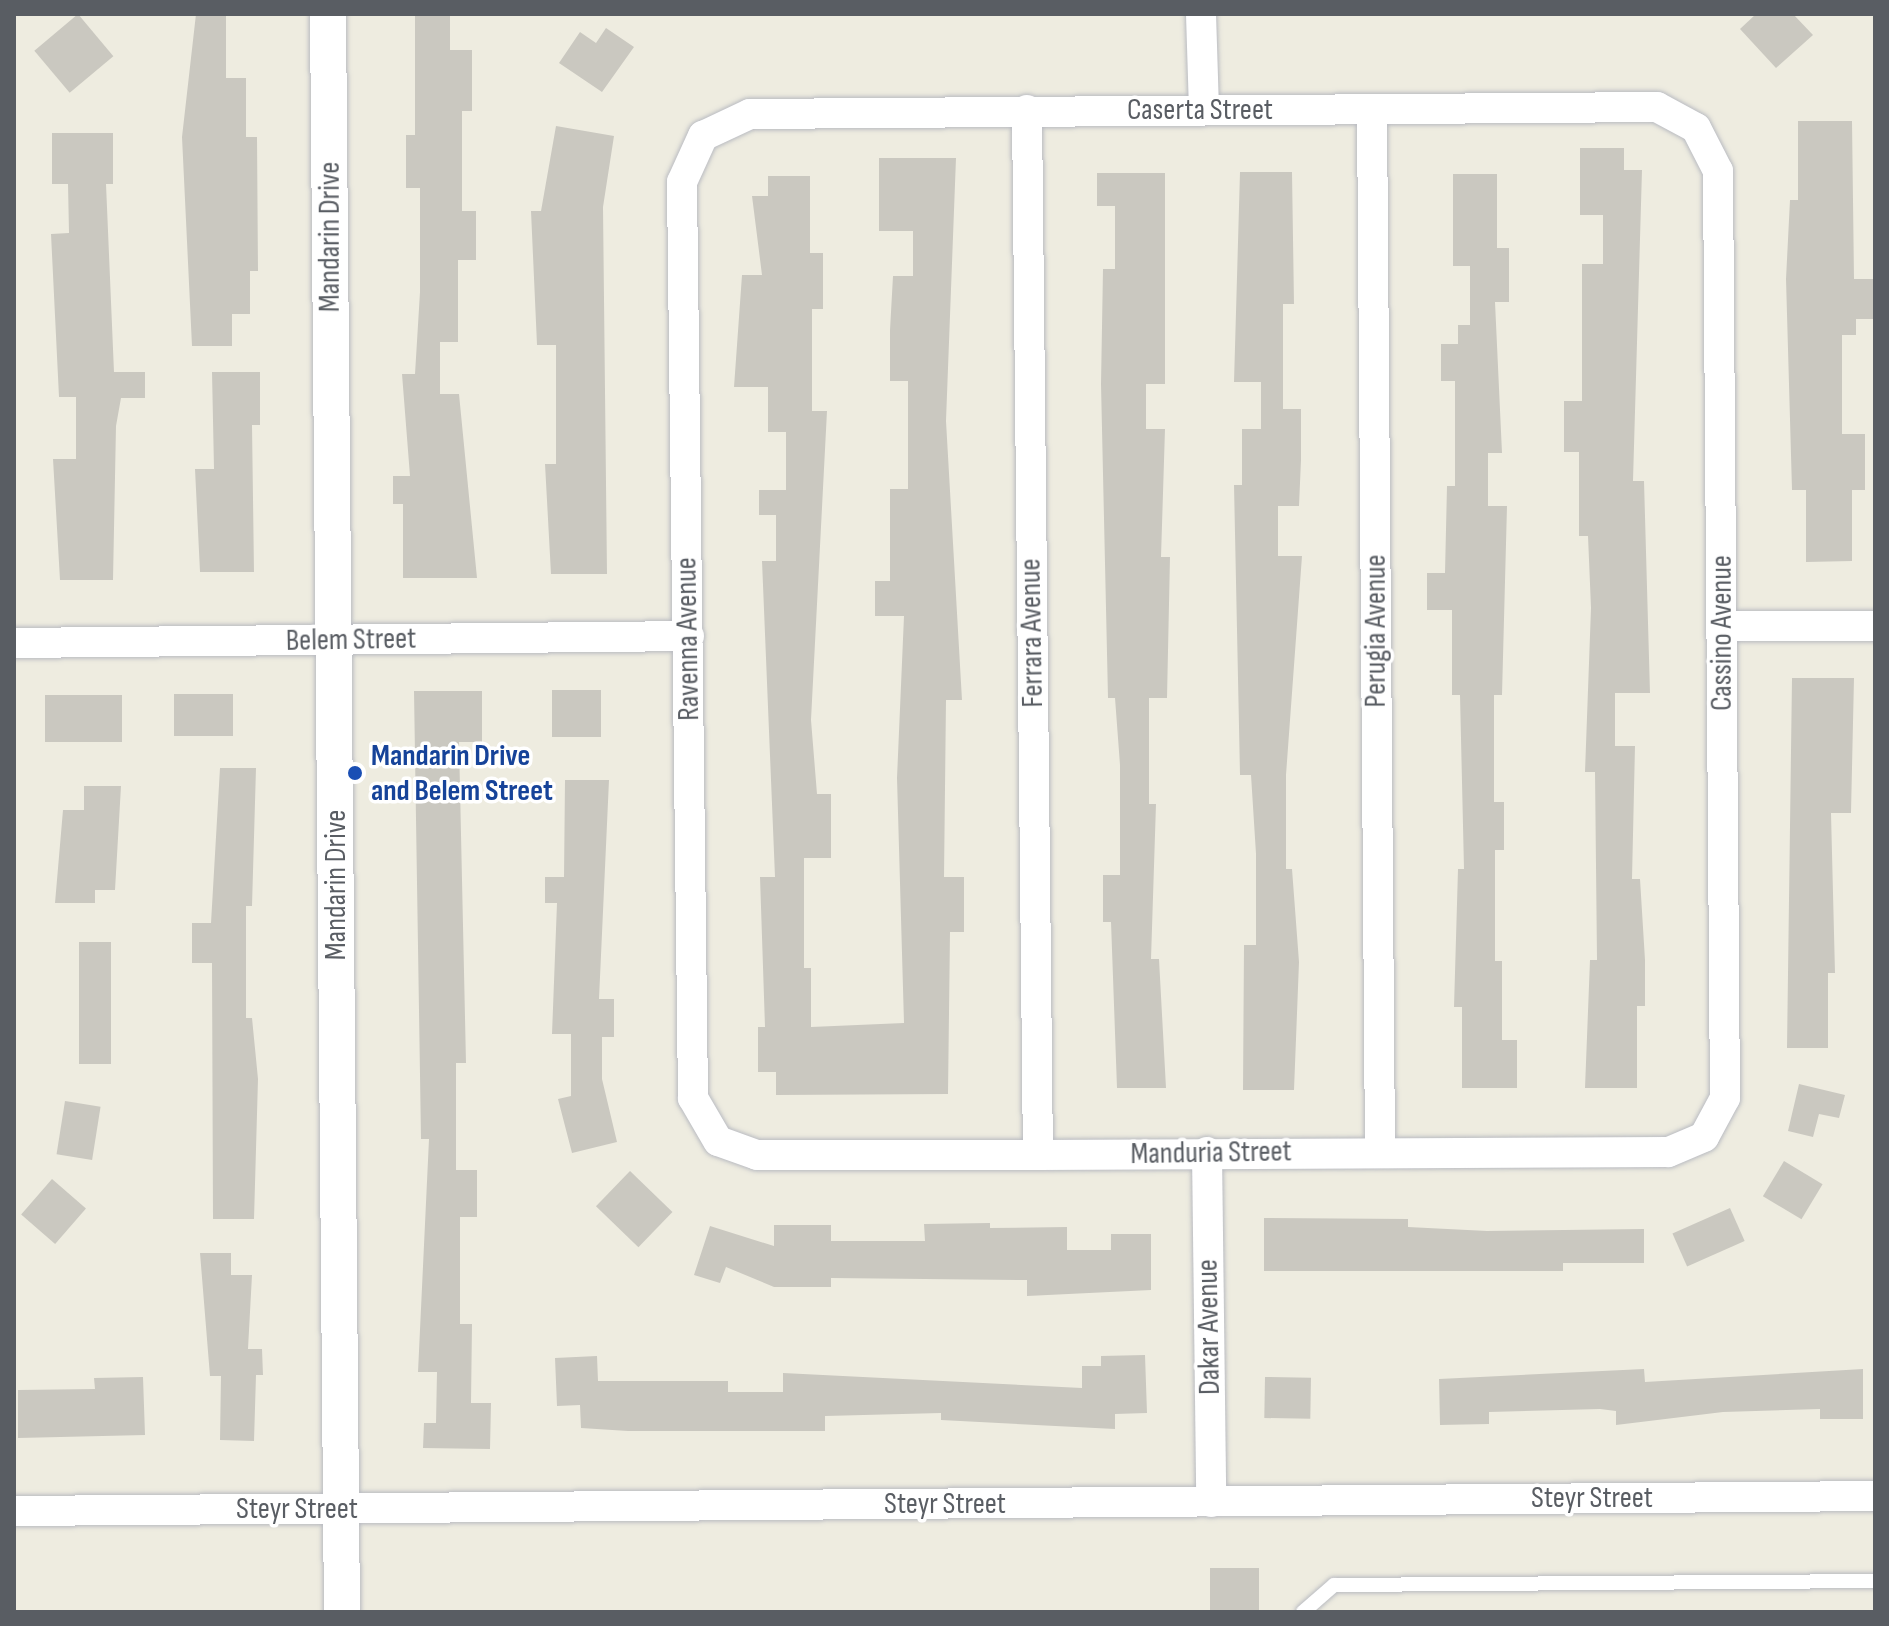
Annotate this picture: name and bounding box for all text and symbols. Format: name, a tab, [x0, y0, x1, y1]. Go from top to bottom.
street label: Caserta Street	[1127, 92, 1273, 128]
street label: Mandarin Drive	[312, 162, 348, 312]
street label: Perugia Avenue	[1358, 554, 1394, 708]
street label: Cassino Avenue	[1704, 555, 1740, 711]
street label: Ravenna Avenue	[669, 557, 707, 721]
street label: Ferrara Avenue	[1013, 558, 1051, 708]
street label: Belem Street	[286, 621, 416, 659]
place label: Mandarin Drive and Belem Street	[371, 738, 553, 808]
marker: Mandarin Drive and Belem Street	[346, 764, 364, 782]
street label: Mandarin Drive	[318, 810, 354, 960]
street label: Manduria Street	[1130, 1134, 1292, 1172]
street label: Dakar Avenue	[1190, 1259, 1228, 1395]
street label: Steyr Street	[1531, 1480, 1653, 1516]
street label: Steyr Street	[884, 1486, 1006, 1522]
street label: Steyr Street	[236, 1491, 358, 1527]

